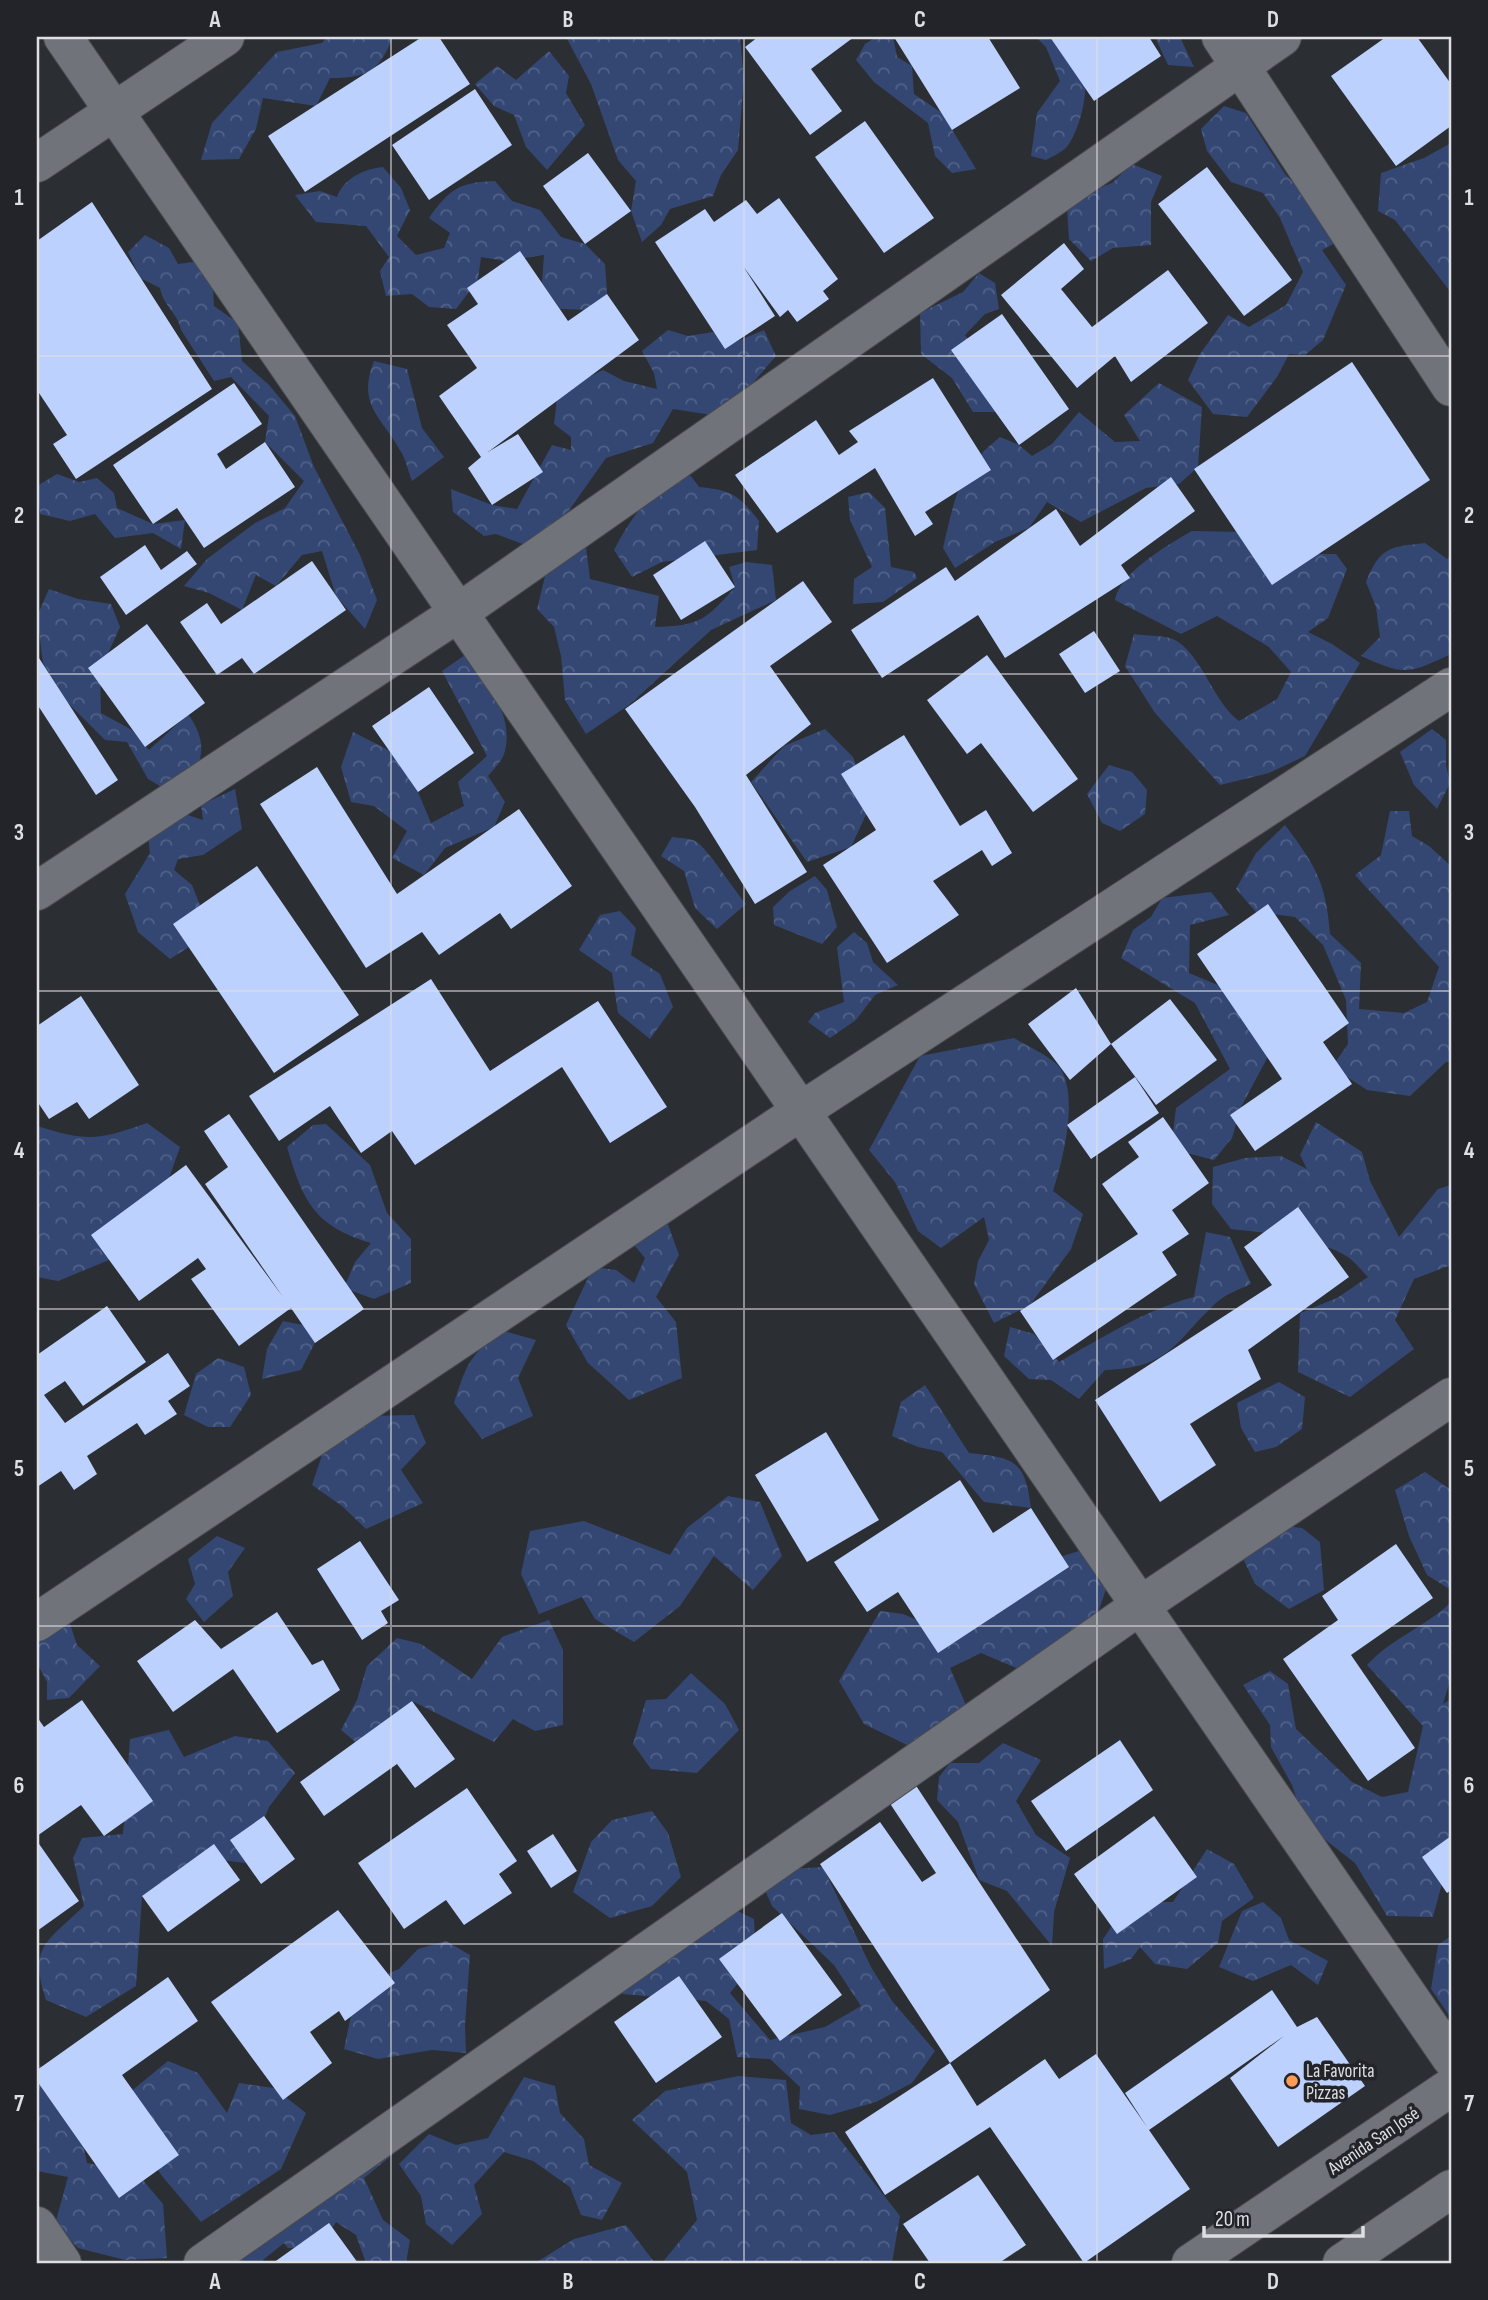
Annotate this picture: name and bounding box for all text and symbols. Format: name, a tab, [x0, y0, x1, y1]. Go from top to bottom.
text: A	[209, 6, 222, 34]
text: B	[563, 6, 574, 34]
text: C	[914, 6, 926, 34]
text: D	[1267, 6, 1279, 34]
text: 1	[14, 184, 24, 212]
text: 1	[1464, 184, 1474, 212]
text: 2	[14, 502, 24, 530]
text: 2	[1464, 502, 1474, 530]
text: 3	[14, 819, 24, 847]
text: 3	[1464, 819, 1474, 847]
text: 4	[14, 1137, 25, 1165]
text: 4	[1464, 1137, 1475, 1165]
text: 5	[14, 1455, 24, 1483]
text: 5	[1464, 1455, 1474, 1483]
text: 6	[14, 1772, 24, 1800]
text: 6	[1464, 1772, 1474, 1800]
place label: La Favorita Pizzas	[1306, 2060, 1375, 2105]
marker: La Favorita Pizzas	[1284, 2073, 1300, 2089]
text: 7	[14, 2090, 24, 2118]
text: 7	[1464, 2090, 1474, 2118]
street label: Avenida San José	[1323, 2102, 1424, 2181]
scale bar	[1204, 2195, 1364, 2239]
text: 20 m	[1215, 2207, 1250, 2232]
text: A	[209, 2268, 222, 2296]
text: B	[563, 2268, 574, 2296]
text: C	[914, 2268, 926, 2296]
text: D	[1267, 2268, 1279, 2296]

